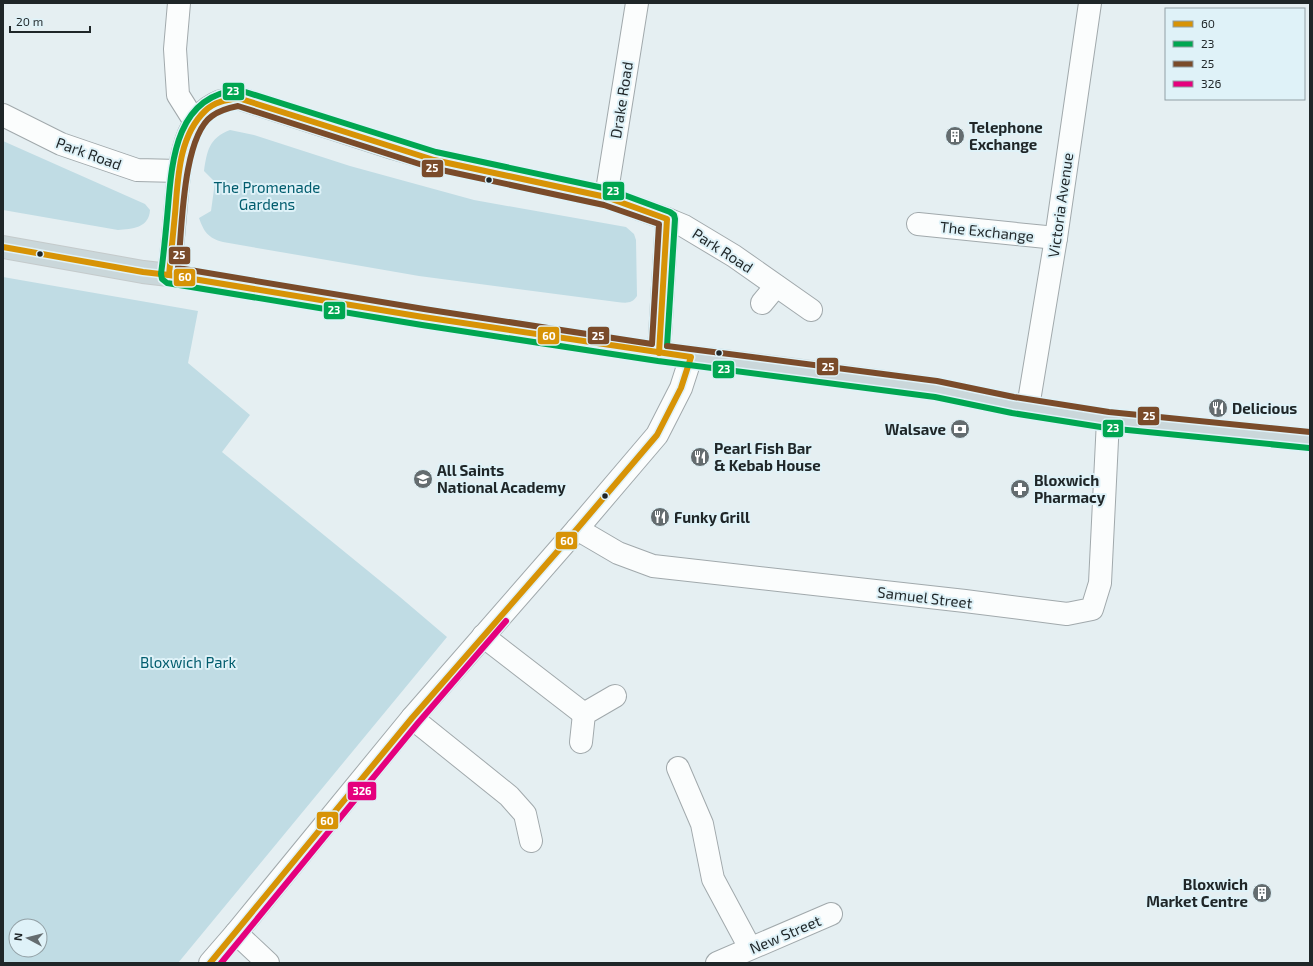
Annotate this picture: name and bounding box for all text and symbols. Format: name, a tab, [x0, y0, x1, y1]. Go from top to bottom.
scale bar	[10, 8, 90, 34]
legend	[1165, 8, 1305, 100]
text: 20 m	[16, 14, 43, 28]
text: 60	[1201, 16, 1215, 30]
text: 23	[1201, 36, 1214, 50]
text: 25	[1201, 56, 1214, 70]
street label: Drake Road	[606, 60, 636, 140]
text: 326	[1201, 76, 1221, 90]
line badge: 23	[222, 82, 245, 101]
text: 23	[227, 84, 239, 97]
place label: Telephone Exchange	[969, 118, 1043, 153]
building icon: Telephone Exchange	[944, 125, 966, 147]
street label: Park Road	[54, 133, 124, 173]
street label: Victoria Avenue	[1044, 151, 1076, 259]
line badge: 25	[421, 159, 444, 178]
text: 25	[426, 161, 438, 174]
unlabelled marker	[484, 175, 494, 185]
park label: The Promenade Gardens	[214, 178, 320, 213]
line badge: 23	[602, 181, 625, 201]
text: 23	[607, 184, 619, 197]
street label: The Exchange	[939, 217, 1035, 245]
street label: Park Road	[689, 224, 757, 276]
line badge: 25	[168, 246, 191, 265]
text: 25	[173, 248, 185, 261]
unlabelled marker	[35, 249, 45, 259]
line badge: 60	[173, 268, 196, 287]
text: 60	[178, 270, 192, 283]
line badge: 23	[323, 301, 346, 320]
text: 23	[328, 303, 340, 316]
line badge: 60	[537, 326, 560, 345]
line badge: 25	[587, 326, 610, 345]
text: 60	[542, 329, 556, 342]
text: 25	[592, 329, 604, 342]
unlabelled marker	[714, 348, 724, 358]
line badge: 25	[816, 357, 839, 376]
line badge: 23	[712, 360, 735, 379]
text: 25	[822, 360, 834, 373]
text: 23	[718, 362, 730, 375]
restaurant icon: Delicious	[1207, 397, 1229, 419]
place label: Delicious	[1232, 399, 1297, 417]
line badge: 25	[1137, 406, 1160, 426]
text: 25	[1143, 409, 1155, 422]
bank icon: Walsave	[949, 418, 971, 440]
line badge: 23	[1102, 419, 1124, 438]
place label: Walsave	[885, 420, 946, 438]
text: 23	[1107, 421, 1119, 434]
place label: Pearl Fish Bar & Kebab House	[714, 439, 821, 474]
restaurant icon: Pearl Fish Bar & Kebab House	[689, 446, 711, 468]
place label: All Saints National Academy	[437, 461, 566, 497]
school or university icon: All Saints National Academy	[412, 468, 434, 490]
place label: Bloxwich Pharmacy	[1034, 471, 1106, 507]
pharmacy icon: Bloxwich Pharmacy	[1009, 478, 1031, 500]
unlabelled marker	[600, 491, 610, 501]
restaurant icon: Funky Grill	[649, 506, 671, 528]
place label: Funky Grill	[674, 508, 750, 527]
line badge: 60	[555, 531, 578, 550]
text: 60	[560, 534, 574, 547]
street label: Samuel Street	[877, 582, 974, 612]
park label: Bloxwich Park	[140, 653, 236, 671]
line badge: 326	[347, 781, 377, 801]
text: 326	[352, 784, 372, 797]
line badge: 60	[316, 811, 339, 830]
text: 60	[320, 814, 334, 827]
place label: Bloxwich Market Centre	[1146, 875, 1248, 910]
building icon: Bloxwich Market Centre	[1251, 882, 1273, 904]
street label: New Street	[747, 911, 824, 957]
north arrow	[8, 918, 48, 958]
text: N	[11, 932, 25, 941]

